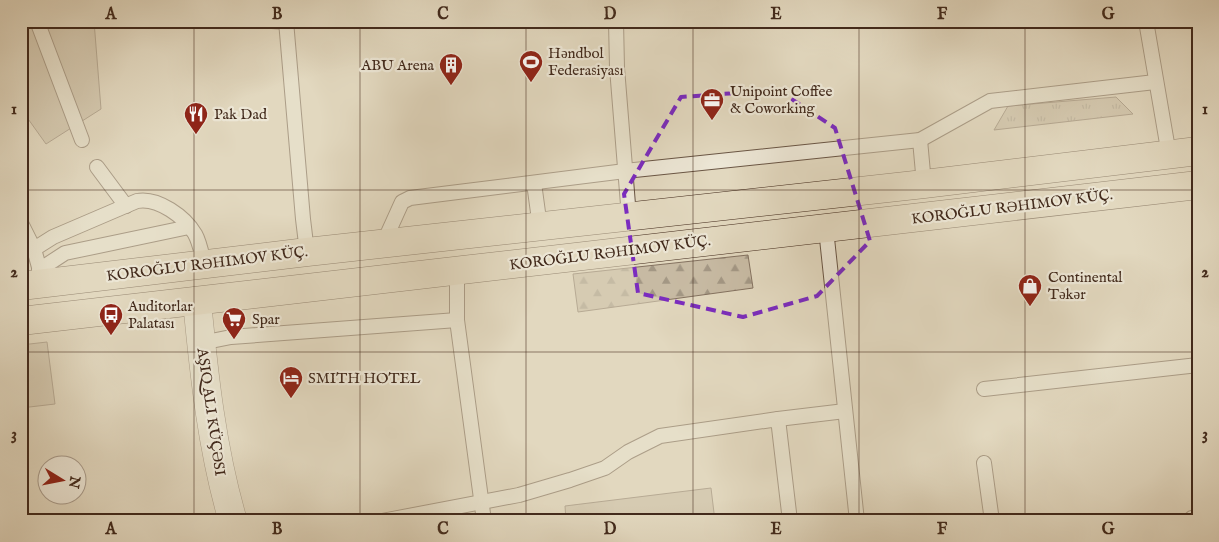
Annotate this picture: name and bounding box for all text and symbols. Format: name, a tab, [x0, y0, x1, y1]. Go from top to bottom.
text: A	[105, 5, 118, 25]
text: B	[272, 5, 283, 25]
text: C	[437, 5, 449, 25]
text: D	[604, 5, 617, 25]
text: E	[770, 5, 782, 25]
text: F	[937, 5, 948, 25]
text: G	[1102, 5, 1115, 25]
place label: Həndbol Federasiyası	[548, 44, 623, 80]
sports icon: Həndbol Federasiyası	[518, 49, 544, 83]
building icon: ABU Arena	[438, 52, 464, 86]
place label: ABU Arena	[360, 56, 435, 75]
place label: Unipoint Coffee & Coworking	[730, 82, 832, 118]
office icon: Unipoint Coffee & Coworking	[699, 87, 725, 121]
text: 1	[11, 100, 17, 120]
text: 1	[1202, 100, 1208, 120]
restaurant icon: Pak Dad	[183, 101, 209, 135]
place label: Pak Dad	[214, 105, 268, 124]
street label: KOROĞLU RƏHIMOV KÜÇ.	[910, 185, 1114, 229]
street label: KOROĞLU RƏHIMOV KÜÇ.	[508, 231, 712, 275]
street label: KOROĞLU RƏHIMOV KÜÇ.	[105, 242, 309, 286]
text: 2	[10, 263, 18, 283]
text: 2	[1201, 263, 1209, 283]
place label: Continental Təkər	[1048, 268, 1123, 304]
shop icon: Continental Təkər	[1017, 273, 1043, 307]
place label: Auditorlar Palatası	[127, 297, 193, 333]
bus stop icon: Auditorlar Palatası	[98, 302, 124, 336]
supermarket icon: Spar	[221, 306, 247, 340]
place label: Spar	[252, 310, 280, 329]
street label: AŞIQ ALI KÜÇƏSI	[192, 346, 229, 478]
hotel icon: SMITH HOTEL	[278, 365, 304, 399]
place label: SMITH HOTEL	[308, 369, 421, 388]
text: 3	[11, 425, 17, 445]
text: 3	[1202, 425, 1208, 445]
north arrow	[38, 454, 88, 504]
text: N	[64, 474, 84, 490]
text: A	[105, 520, 118, 540]
text: B	[272, 520, 283, 540]
text: C	[437, 520, 449, 540]
text: D	[604, 520, 617, 540]
text: E	[770, 520, 782, 540]
text: F	[937, 520, 948, 540]
text: G	[1102, 520, 1115, 540]

